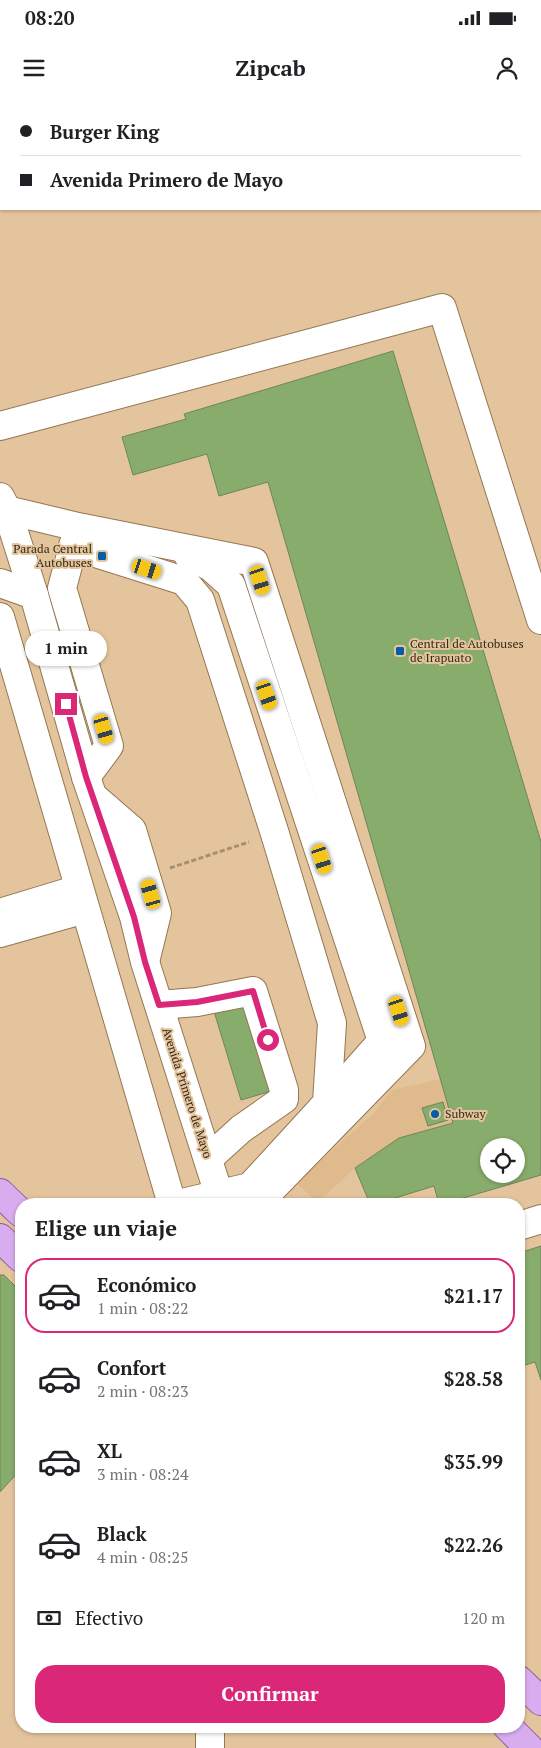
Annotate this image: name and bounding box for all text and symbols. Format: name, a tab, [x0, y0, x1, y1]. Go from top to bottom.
text: 08:20	[25, 5, 74, 30]
text: Zipcab	[235, 53, 306, 82]
icon: menu	[20, 54, 48, 82]
icon: person	[493, 54, 521, 82]
text: Burger King	[50, 119, 159, 144]
text: Avenida Primero de Mayo	[50, 167, 283, 192]
place label: Parada Central Autobuses	[13, 541, 92, 570]
marker: Parada Central Autobuses	[96, 550, 108, 562]
car	[130, 557, 163, 581]
car	[248, 563, 271, 597]
callout: 1 min	[25, 632, 107, 666]
place label: Central de Autobuses de Irapuato	[410, 636, 524, 665]
text: 1 min	[44, 637, 88, 659]
marker: Central de Autobuses de Irapuato	[394, 645, 406, 657]
car	[255, 678, 278, 712]
route end	[55, 693, 77, 715]
car	[92, 712, 115, 746]
car	[310, 842, 333, 876]
car	[139, 878, 162, 910]
car	[387, 994, 410, 1028]
street label: Avenida Primero de Mayo	[159, 1026, 216, 1160]
route start	[257, 1029, 279, 1051]
place label: Subway	[445, 1106, 487, 1121]
marker: Subway	[429, 1108, 441, 1120]
map controls	[480, 1138, 525, 1183]
button: locate	[480, 1138, 525, 1183]
text: Elige un viaje	[35, 1213, 177, 1242]
text: Económico	[97, 1272, 196, 1297]
icon: car	[37, 1273, 82, 1318]
text: $21.17	[444, 1283, 503, 1308]
text: 1 min · 08:22	[97, 1297, 189, 1319]
text: Confort	[97, 1355, 166, 1380]
icon: car	[37, 1356, 82, 1401]
text: $28.58	[444, 1366, 503, 1391]
text: 2 min · 08:23	[97, 1380, 189, 1402]
text: XL	[97, 1438, 122, 1463]
icon: car	[37, 1439, 82, 1484]
text: $35.99	[444, 1449, 503, 1474]
text: 3 min · 08:24	[97, 1463, 189, 1485]
text: Black	[97, 1521, 147, 1546]
icon: car	[37, 1522, 82, 1567]
text: $22.26	[444, 1532, 503, 1557]
text: 4 min · 08:25	[97, 1546, 189, 1568]
icon: cash	[35, 1604, 63, 1632]
text: Efectivo	[75, 1605, 143, 1630]
text: 120 m	[462, 1607, 505, 1629]
button: Confirmar	[35, 1665, 505, 1723]

